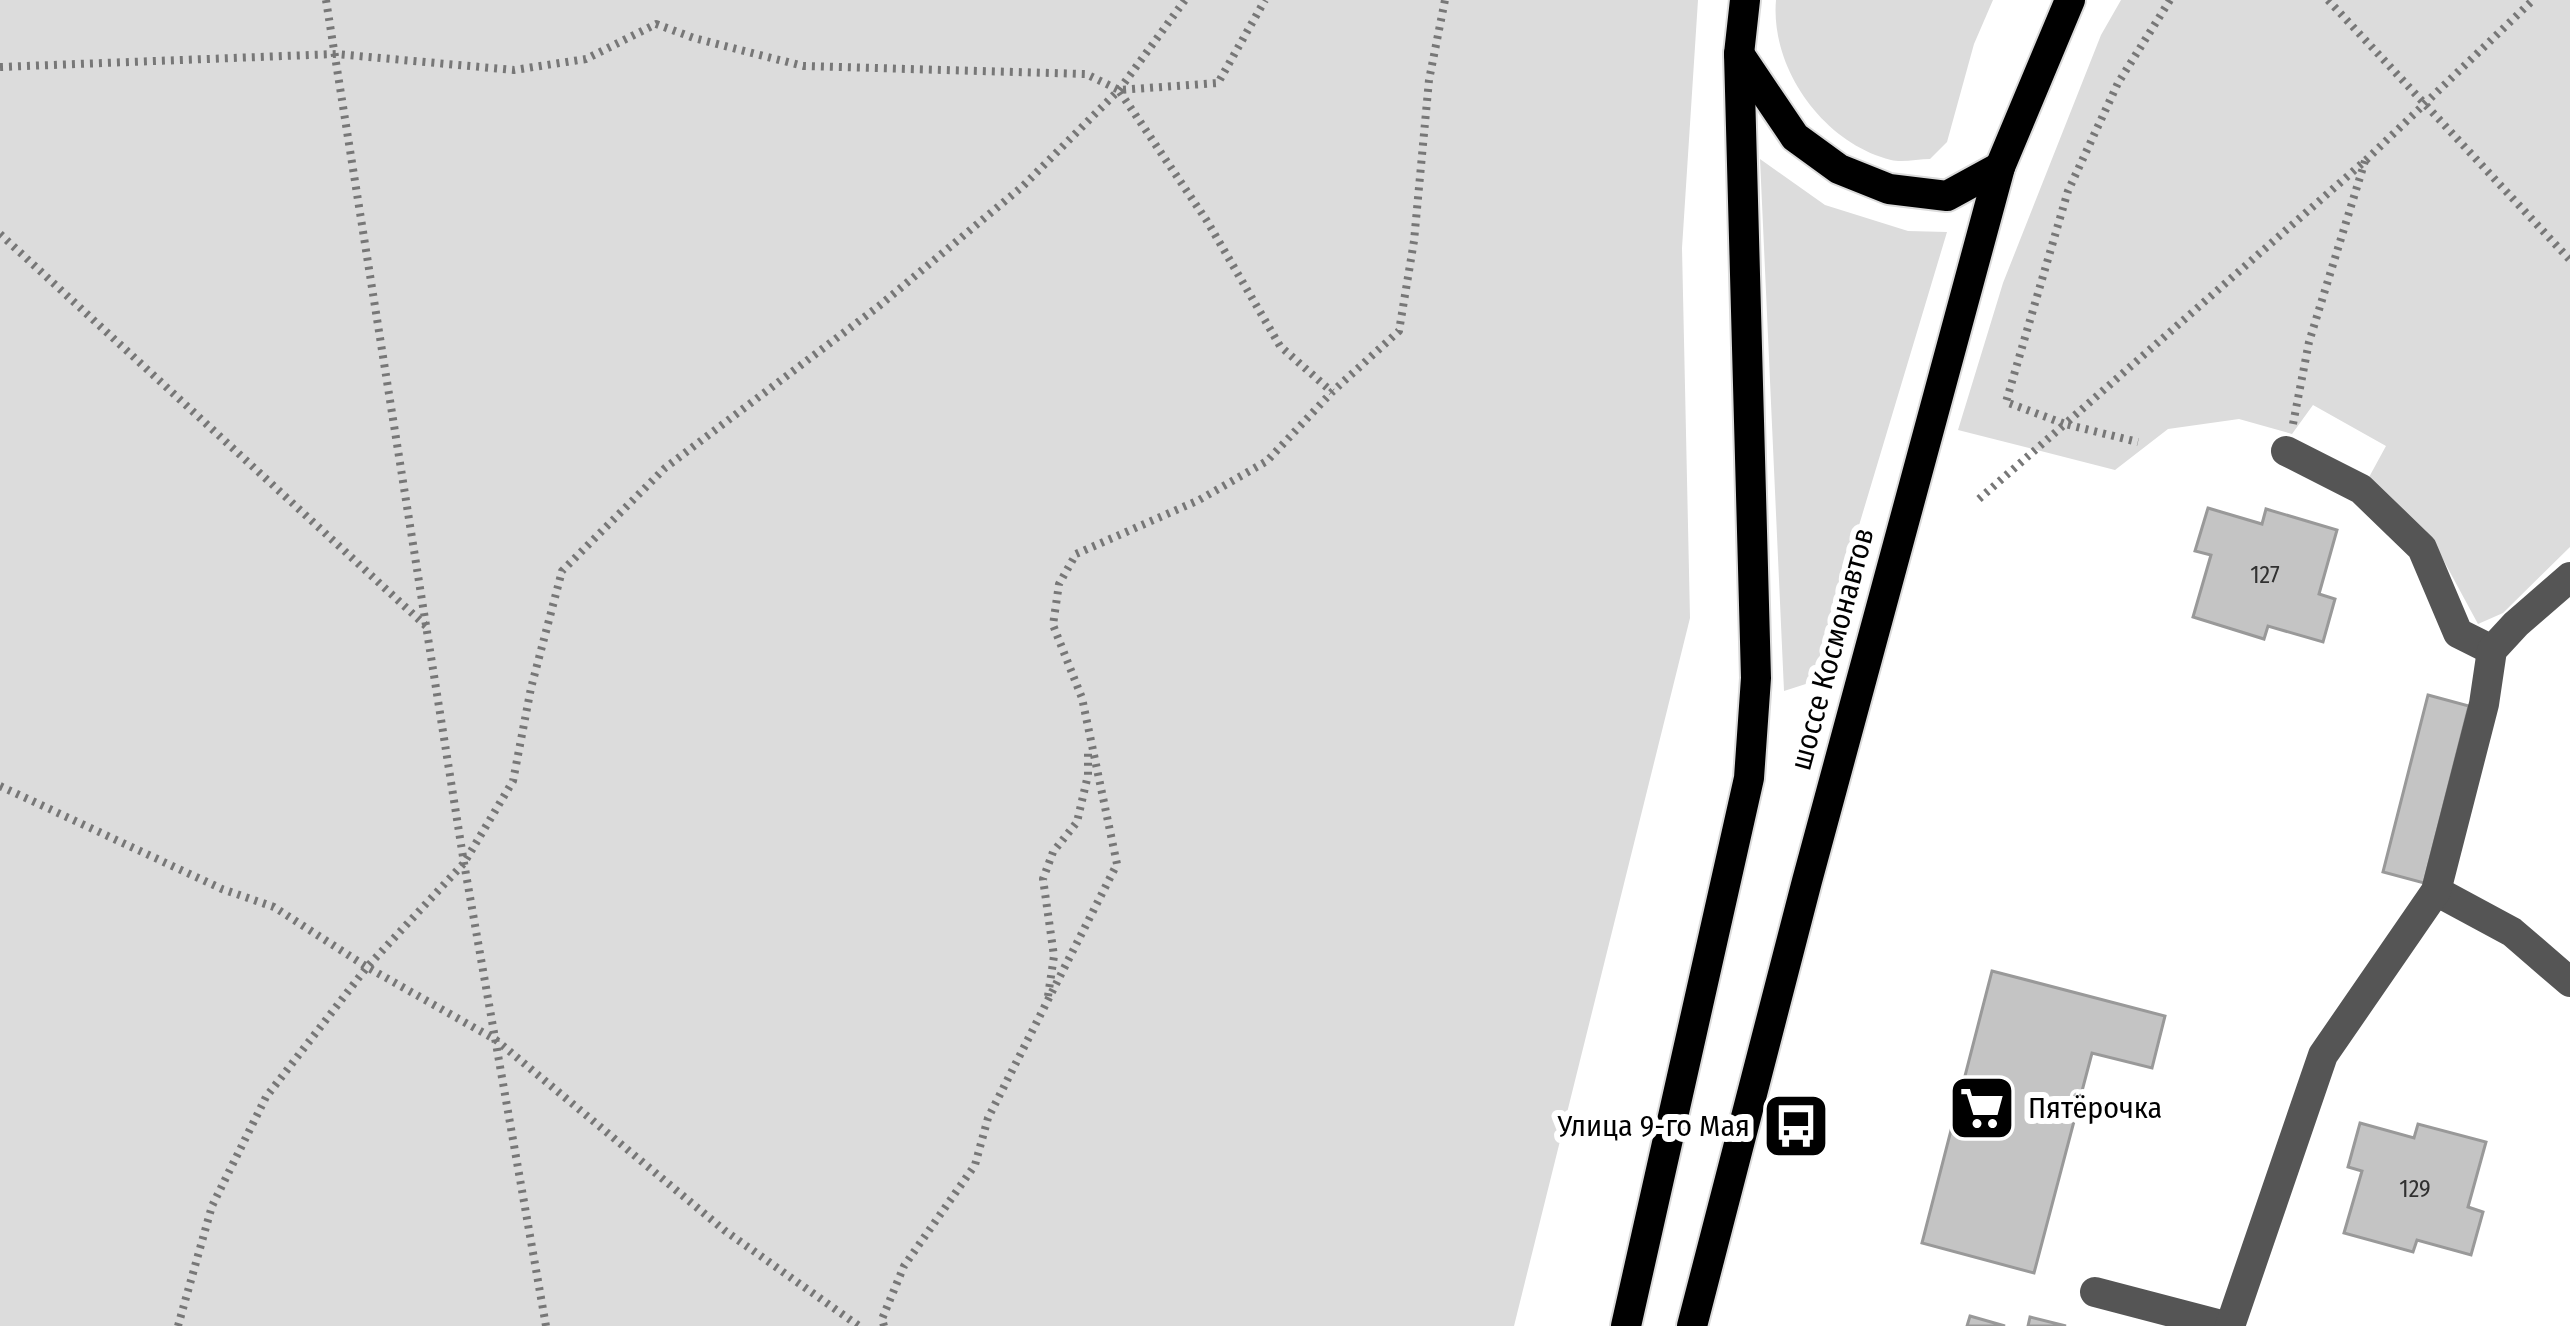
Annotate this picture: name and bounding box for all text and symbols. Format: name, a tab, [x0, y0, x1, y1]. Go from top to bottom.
street label: шоссе Космонавтов	[1782, 524, 1882, 774]
house number: 127	[2250, 561, 2280, 589]
supermarket icon: Пятёрочка	[1947, 1073, 2017, 1143]
place label: Пятёрочка	[2028, 1090, 2162, 1126]
bus stop icon: Улица 9-го Мая	[1761, 1091, 1831, 1161]
place label: Улица 9-го Мая	[1556, 1108, 1750, 1144]
house number: 129	[2399, 1175, 2431, 1203]

